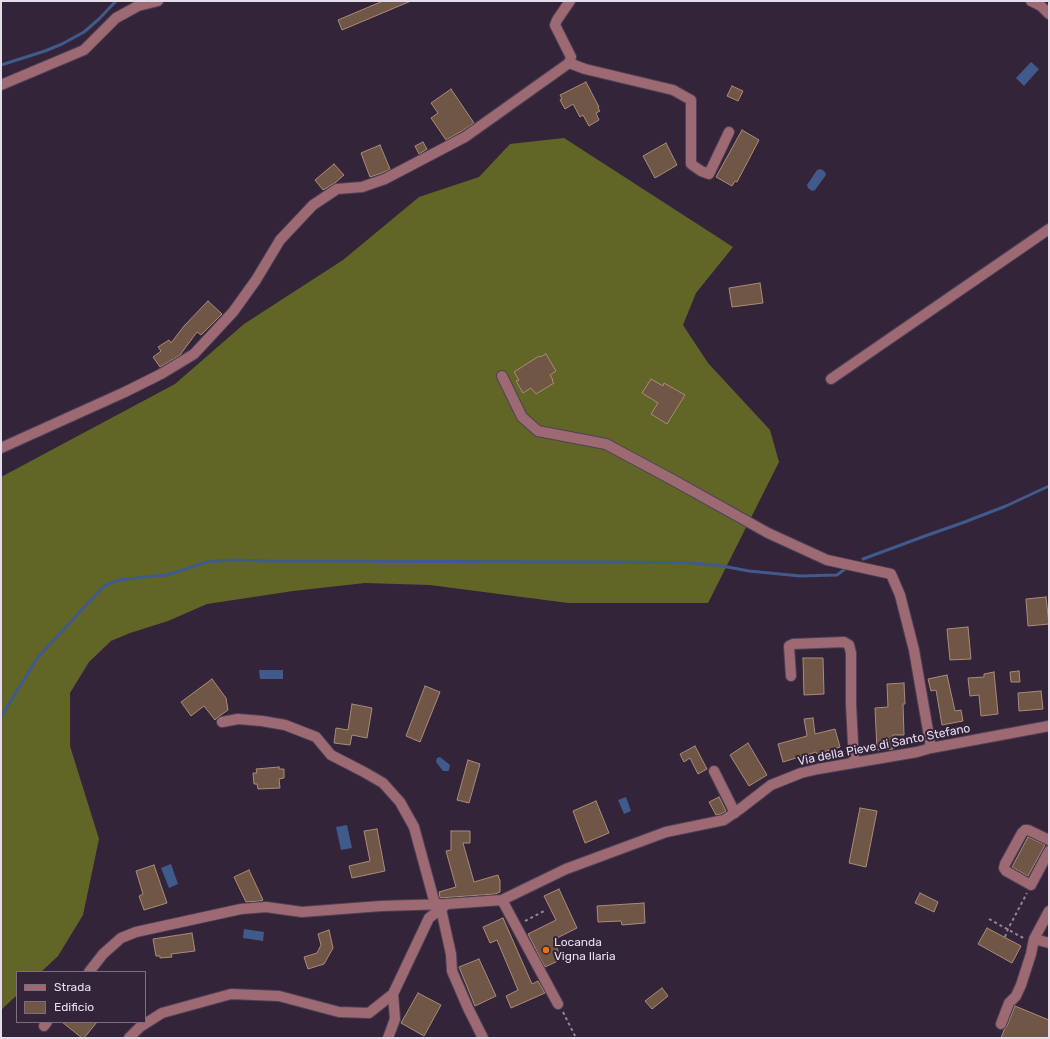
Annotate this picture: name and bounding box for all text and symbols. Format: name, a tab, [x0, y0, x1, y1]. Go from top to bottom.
street label: Via della Pieve di Santo Stefano	[796, 721, 972, 769]
place label: Locanda Vigna Ilaria	[554, 936, 616, 964]
marker: Locanda Vigna Ilaria	[541, 945, 551, 955]
legend	[16, 971, 146, 1023]
text: Strada	[54, 980, 91, 994]
text: Edificio	[54, 1000, 94, 1014]

